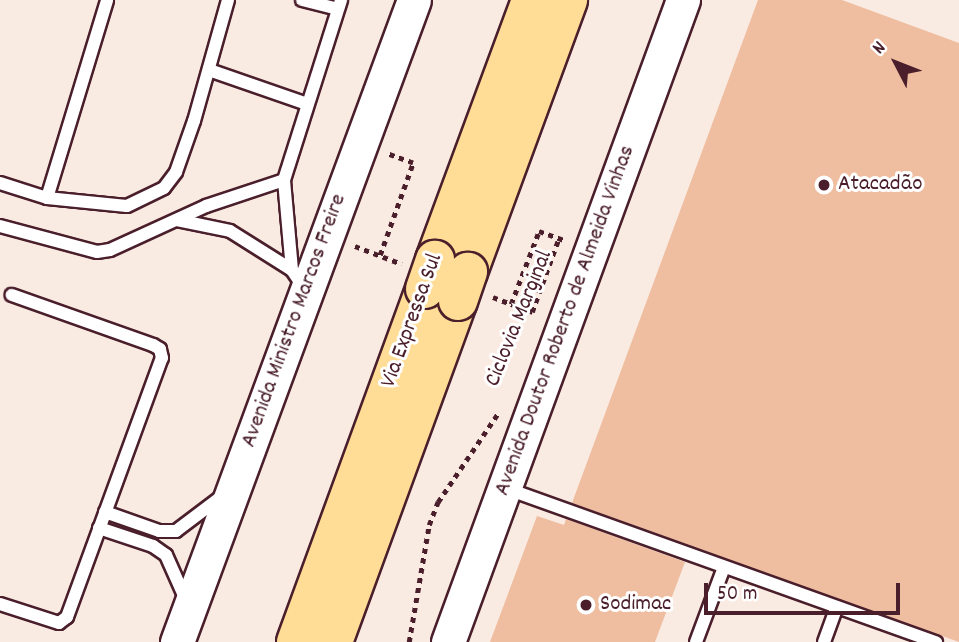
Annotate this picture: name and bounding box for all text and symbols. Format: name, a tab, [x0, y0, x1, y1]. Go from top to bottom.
north arrow	[861, 28, 931, 98]
text: N	[867, 36, 893, 61]
street label: Avenida Doutor Roberto de Almeida Vinhas	[490, 142, 642, 500]
place label: Atacadão	[838, 171, 922, 199]
marker: Atacadão	[816, 177, 832, 193]
street label: Avenida Ministro Marcos Freire	[236, 191, 354, 451]
street label: Ciclovia Marginal	[480, 247, 560, 391]
street label: Via Expressa Sul	[376, 250, 450, 392]
scale bar	[707, 568, 903, 612]
text: 50 m	[717, 580, 757, 610]
place label: Sodimac	[600, 591, 671, 619]
marker: Sodimac	[578, 597, 594, 613]

